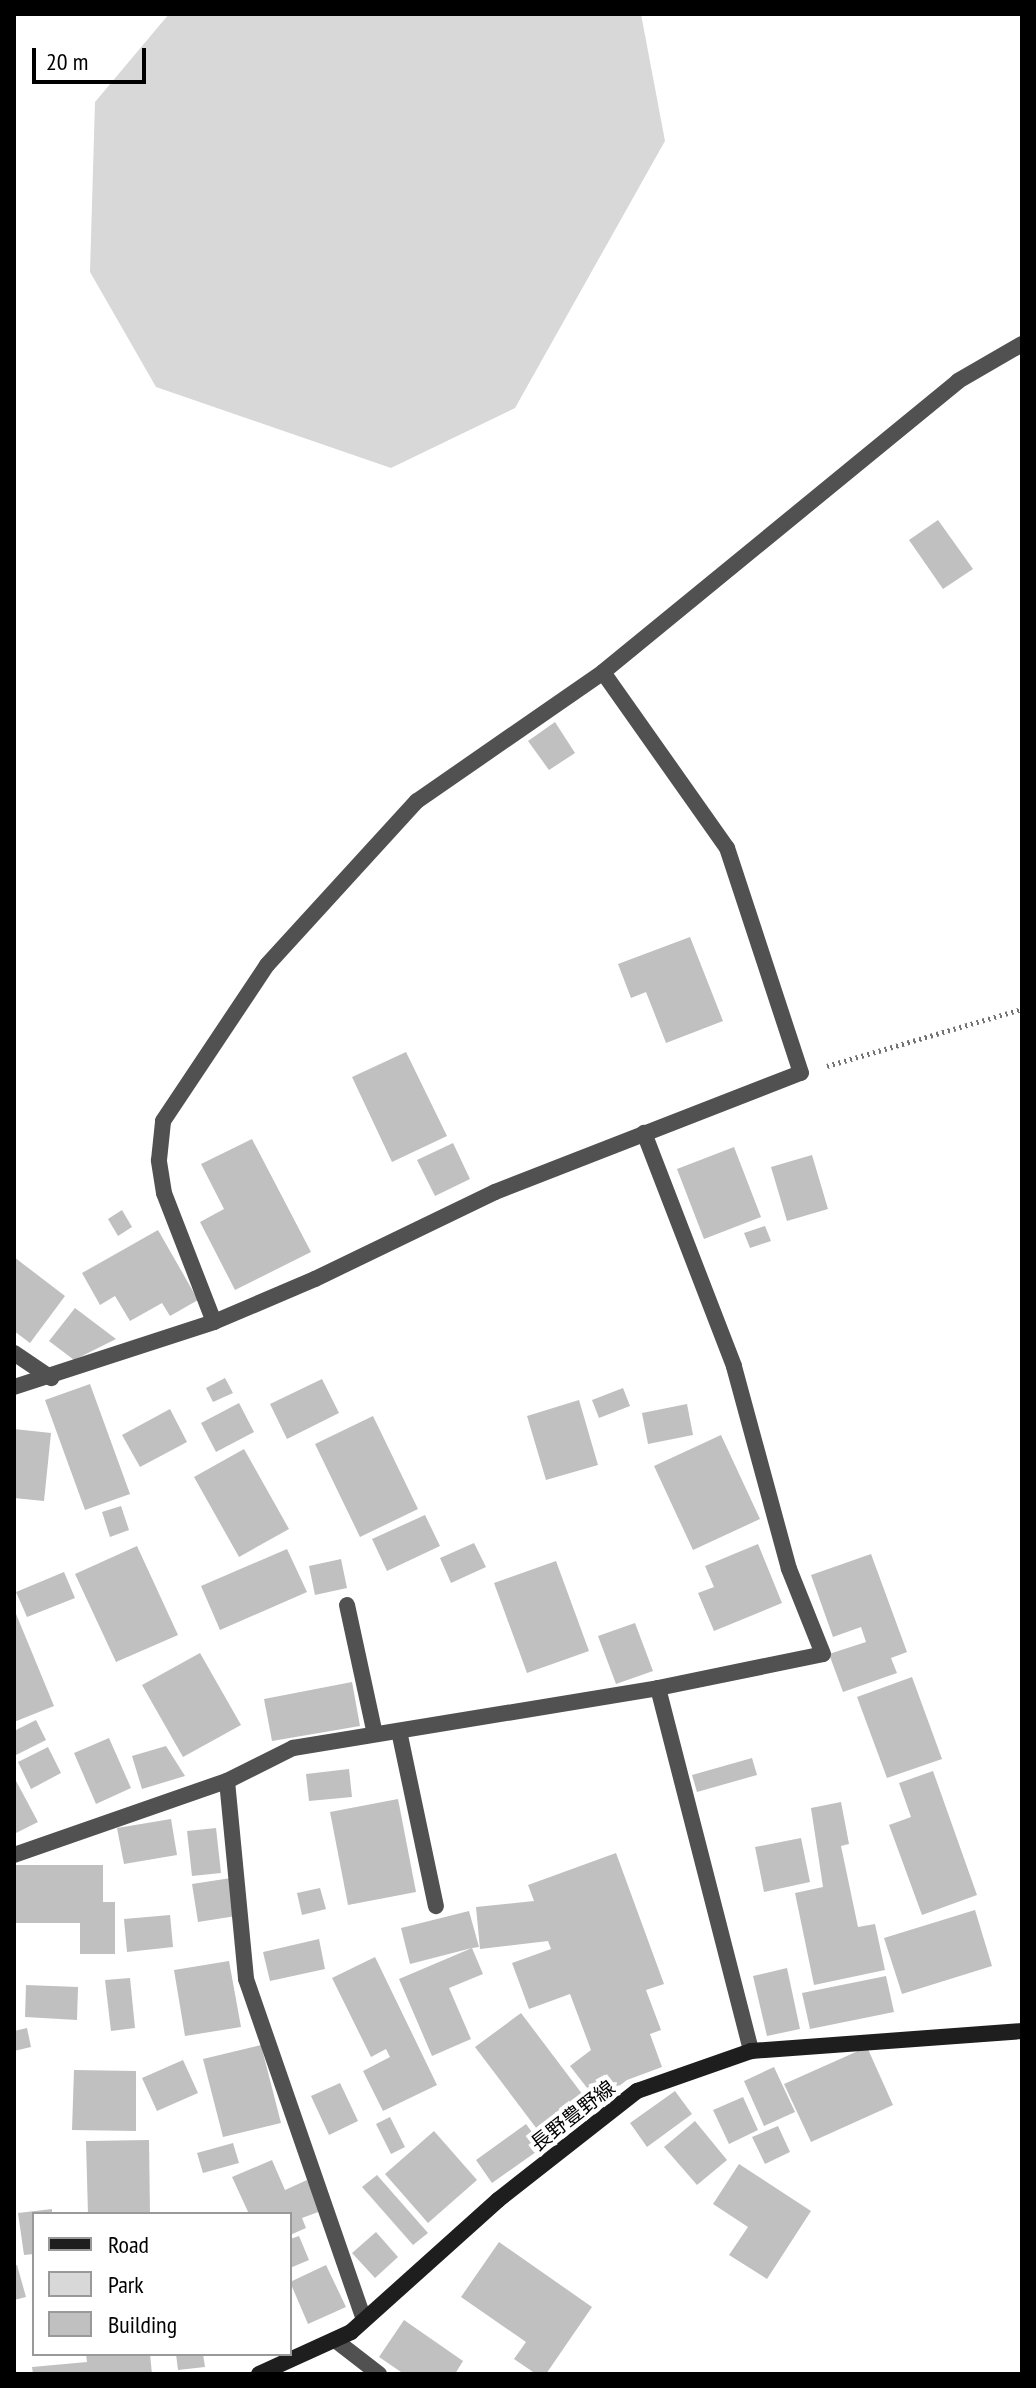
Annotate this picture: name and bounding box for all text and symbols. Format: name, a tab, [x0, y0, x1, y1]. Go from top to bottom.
scale bar	[36, 32, 150, 82]
text: 20 m	[46, 46, 88, 77]
street label: 長野豊野線	[526, 2076, 620, 2156]
legend	[32, 2212, 292, 2356]
text: Road	[108, 2229, 149, 2260]
text: Park	[108, 2269, 144, 2300]
text: Building	[108, 2309, 177, 2340]

